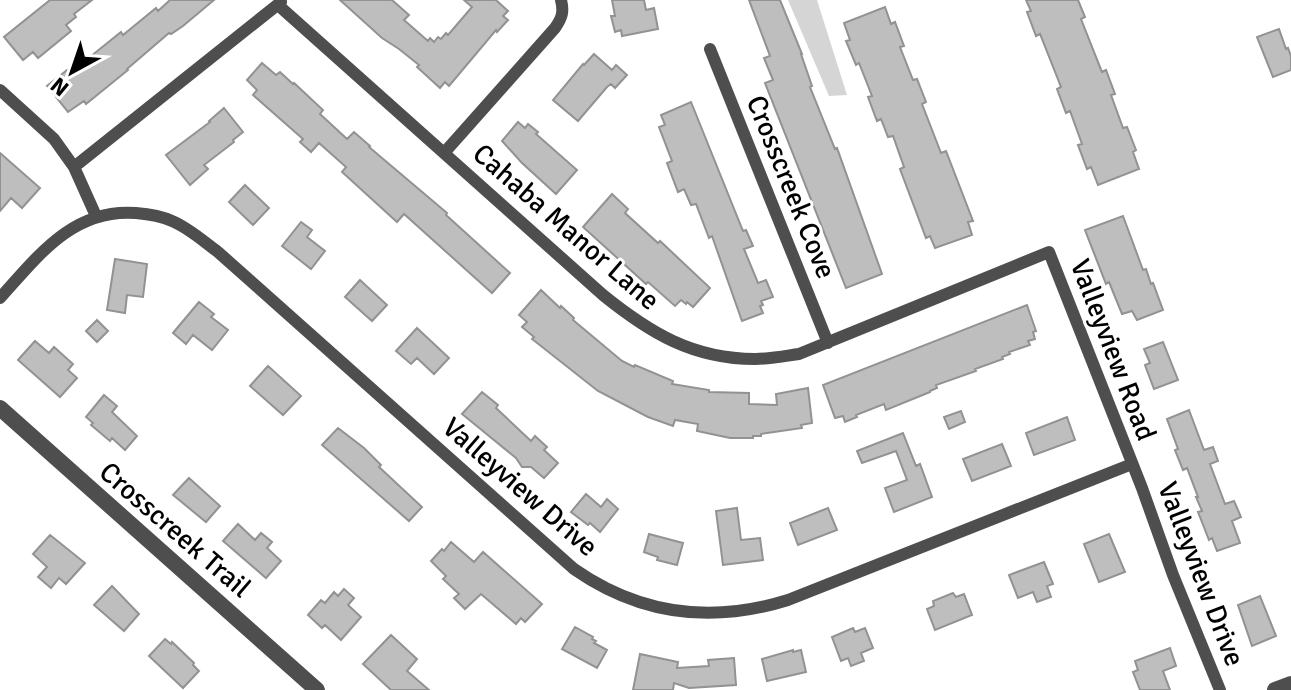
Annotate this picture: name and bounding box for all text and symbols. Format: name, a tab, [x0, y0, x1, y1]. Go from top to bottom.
north arrow	[32, 32, 112, 112]
text: N	[45, 72, 74, 102]
street label: Crosscreek Cove	[739, 91, 843, 283]
street label: Cahaba Manor Lane	[466, 137, 666, 317]
street label: Valleyview Road	[1063, 254, 1163, 446]
street label: Valleyview Drive	[435, 410, 605, 564]
street label: Crosscreek Trail	[92, 455, 258, 605]
street label: Valleyview Drive	[1150, 477, 1252, 671]

